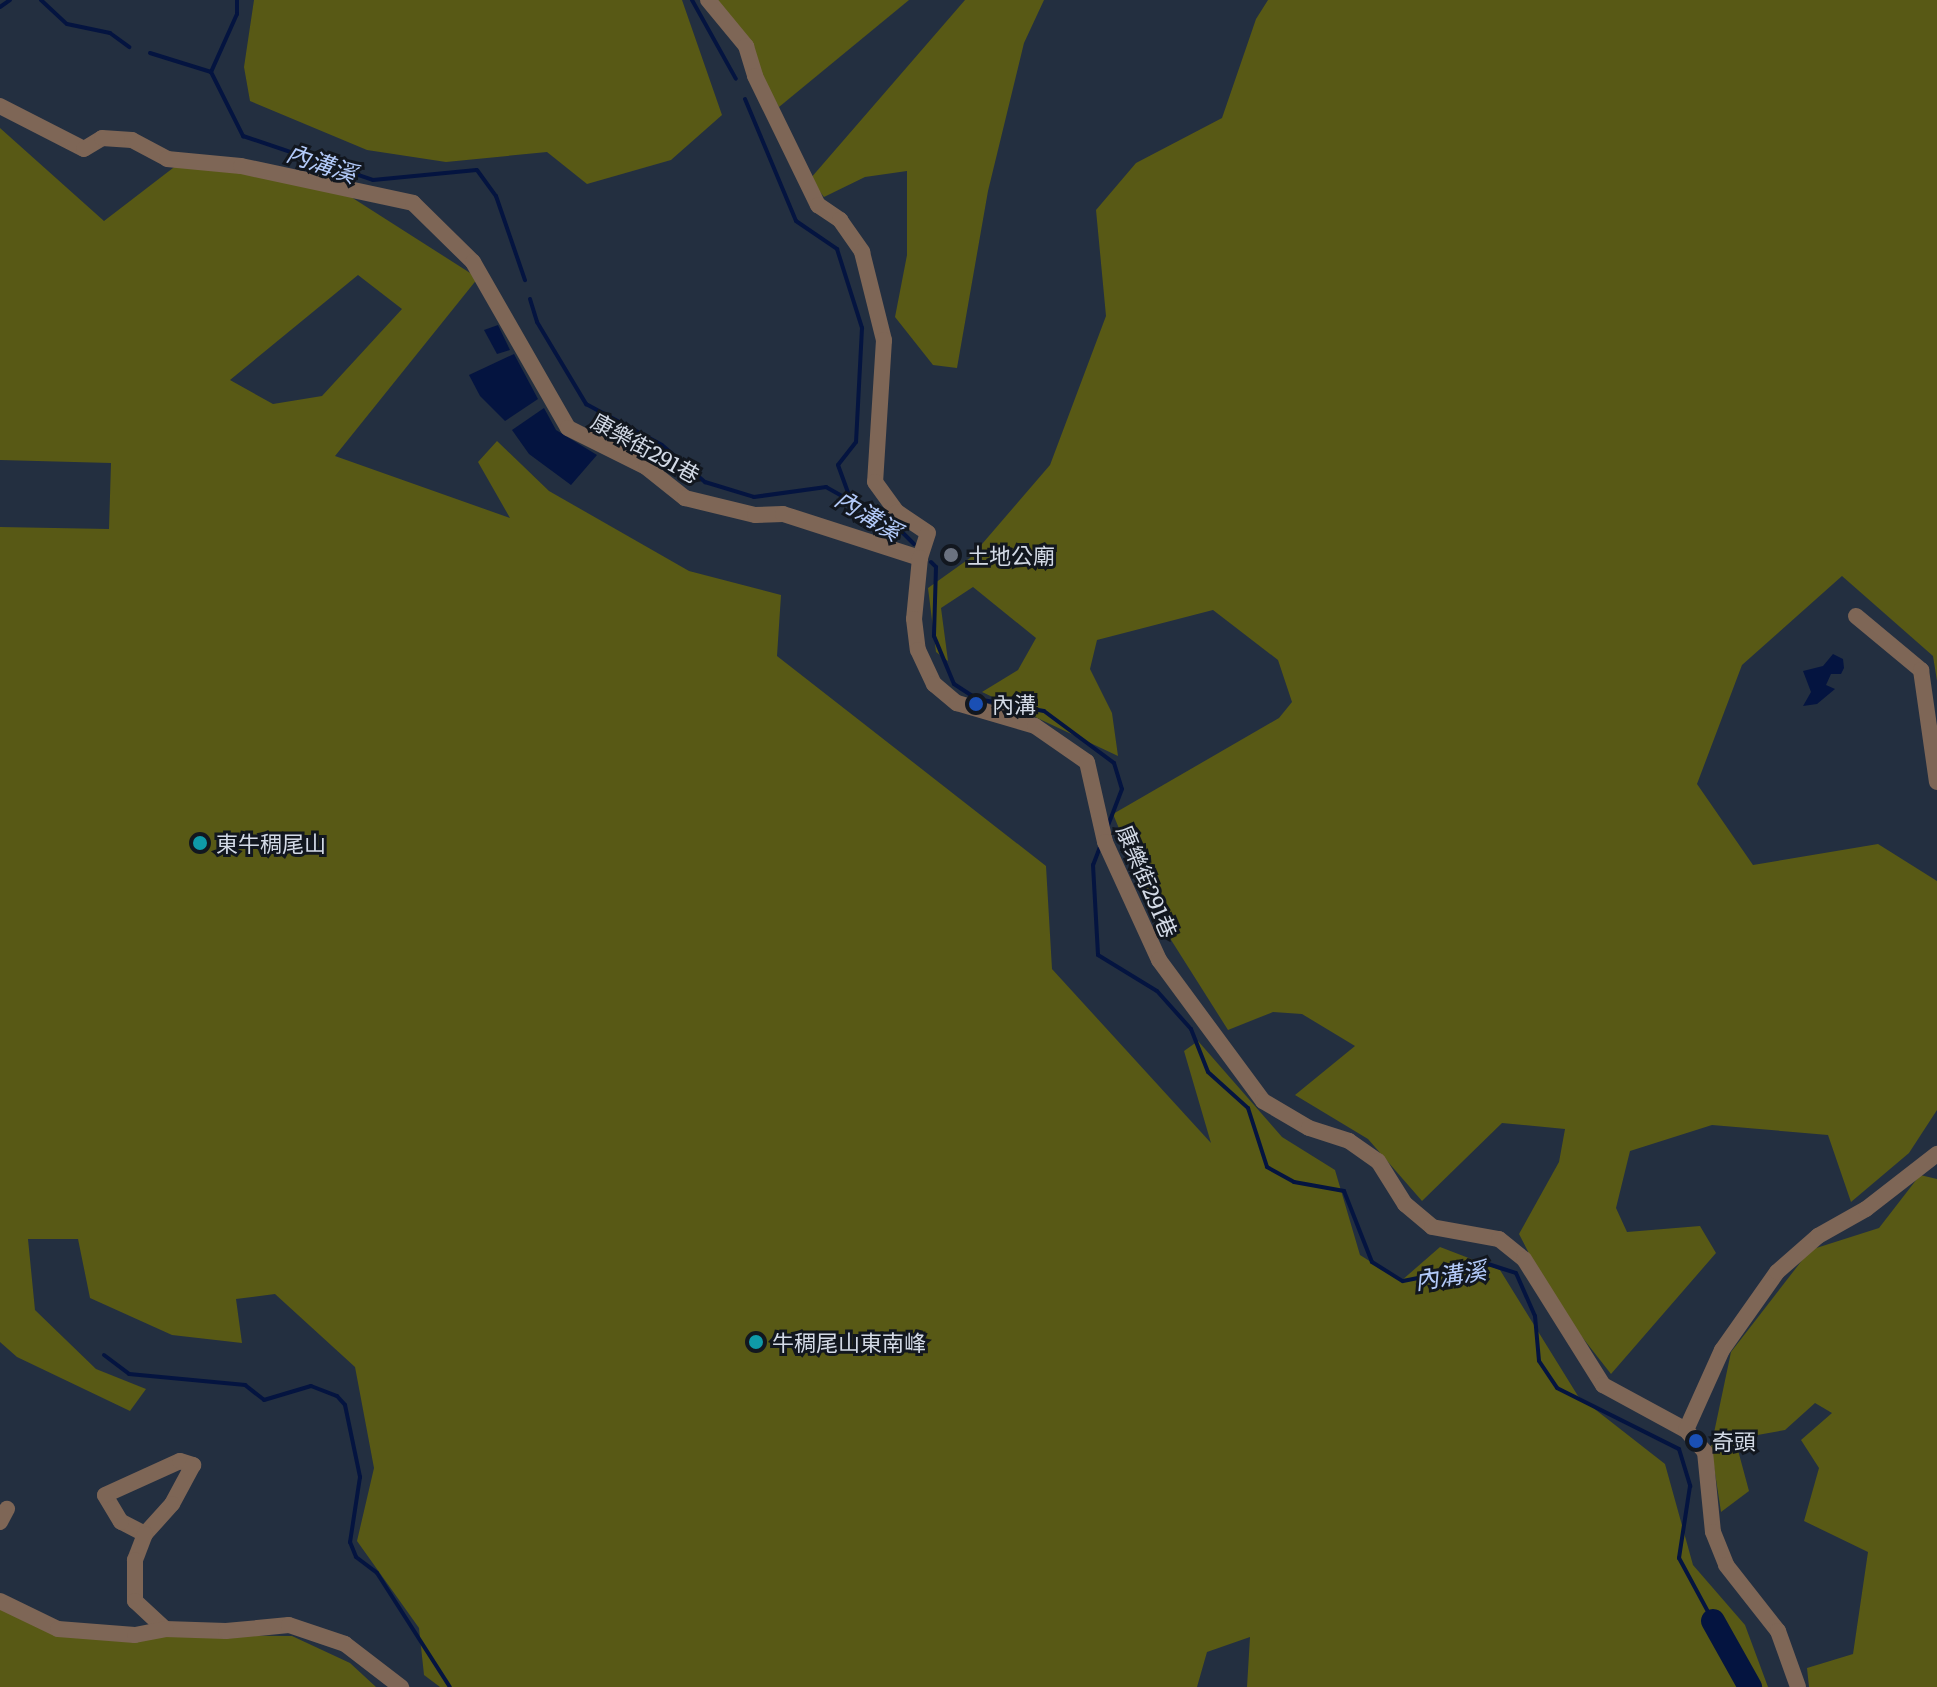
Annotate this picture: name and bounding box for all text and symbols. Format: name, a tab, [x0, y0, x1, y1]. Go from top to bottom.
water label: 內溝溪	[283, 137, 361, 187]
street label: 康樂街291巷	[587, 406, 705, 488]
water label: 內溝溪	[831, 483, 907, 545]
place label: 土地公廟	[967, 542, 1055, 568]
marker: 土地公廟	[942, 546, 960, 564]
place label: 內溝	[992, 691, 1036, 717]
marker: 內溝	[967, 695, 985, 713]
street label: 康樂街291巷	[1112, 821, 1184, 941]
place label: 東牛稠尾山	[216, 830, 326, 856]
marker: 東牛稠尾山	[191, 834, 209, 852]
water label: 內溝溪	[1412, 1254, 1488, 1294]
place label: 牛稠尾山東南峰	[772, 1329, 926, 1355]
marker: 牛稠尾山東南峰	[747, 1333, 765, 1351]
place label: 奇頭	[1712, 1428, 1756, 1454]
marker: 奇頭	[1687, 1432, 1705, 1450]

